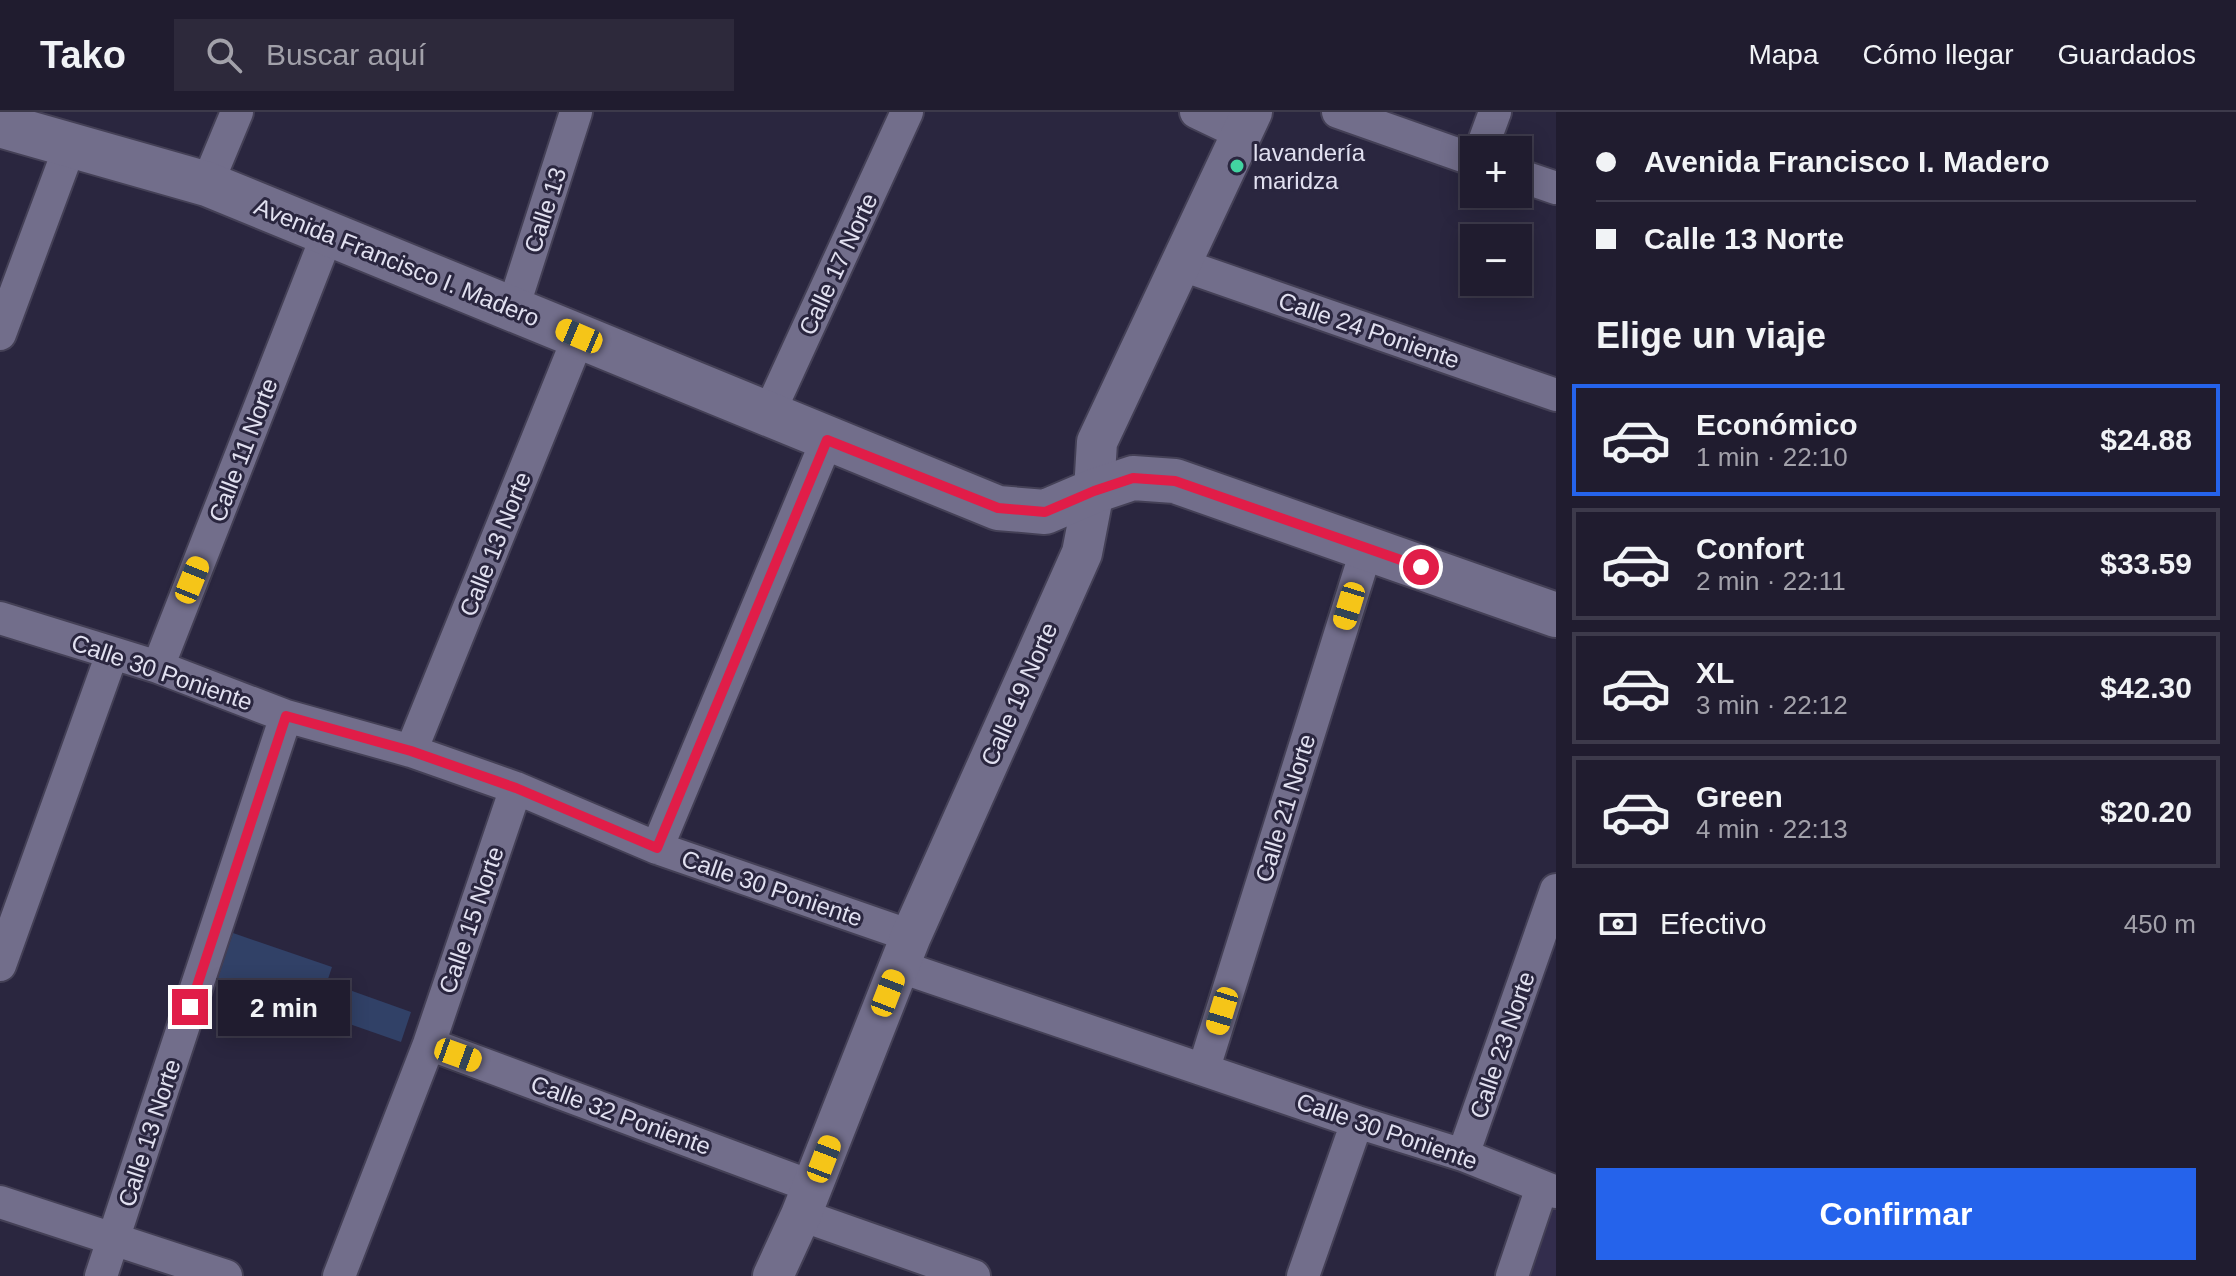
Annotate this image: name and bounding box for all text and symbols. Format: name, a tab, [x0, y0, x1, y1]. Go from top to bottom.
search box	[174, 19, 734, 91]
icon: search	[202, 33, 246, 77]
text: Tako	[40, 34, 126, 76]
text: Buscar aquí	[266, 38, 426, 71]
text: Mapa	[1748, 39, 1819, 70]
text: Cómo llegar	[1863, 39, 2013, 70]
text: Guardados	[2057, 39, 2196, 70]
map controls	[1460, 136, 1532, 296]
button: +	[1460, 136, 1532, 208]
place label: lavandería maridza	[1253, 139, 1366, 194]
text: Avenida Francisco I. Madero	[1644, 145, 2050, 178]
marker: lavandería maridza	[1228, 157, 1246, 175]
street label: Calle 13	[519, 164, 571, 256]
street label: Calle 17 Norte	[793, 189, 883, 339]
street label: Avenida Francisco I. Madero	[251, 192, 543, 332]
text: Calle 13 Norte	[1644, 222, 1844, 255]
button: −	[1460, 224, 1532, 296]
street label: Calle 24 Poniente	[1275, 286, 1463, 374]
text: Elige un viaje	[1596, 315, 1826, 356]
car	[552, 316, 606, 356]
street label: Calle 11 Norte	[203, 374, 283, 526]
icon: car	[1600, 404, 1672, 476]
text: Económico	[1696, 408, 1858, 441]
text: $24.88	[2100, 423, 2192, 456]
text: 1 min · 22:10	[1696, 442, 1848, 472]
street label: Calle 13 Norte	[454, 468, 536, 620]
icon: car	[1600, 528, 1672, 600]
text: Confort	[1696, 532, 1804, 565]
text: $33.59	[2100, 547, 2192, 580]
route start	[1403, 549, 1439, 585]
car	[172, 553, 212, 607]
text: 2 min · 22:11	[1696, 566, 1846, 596]
car	[1331, 580, 1367, 632]
street label: Calle 19 Norte	[975, 618, 1063, 770]
street label: Calle 30 Poniente	[68, 628, 256, 716]
icon: car	[1600, 652, 1672, 724]
text: XL	[1696, 656, 1734, 689]
text: $42.30	[2100, 671, 2192, 704]
text: 3 min · 22:12	[1696, 690, 1848, 720]
street label: Calle 21 Norte	[1250, 731, 1320, 885]
icon: car	[1600, 776, 1672, 848]
text: Green	[1696, 780, 1783, 813]
text: $20.20	[2100, 795, 2192, 828]
text: 4 min · 22:13	[1696, 814, 1848, 844]
street label: Calle 15 Norte	[433, 843, 509, 997]
street label: Calle 30 Poniente	[678, 844, 866, 932]
icon: cash	[1596, 902, 1640, 946]
text: Efectivo	[1660, 907, 1767, 940]
text: 450 m	[2124, 909, 2196, 939]
car	[868, 966, 908, 1020]
street label: Calle 23 Norte	[1464, 968, 1540, 1122]
callout: 2 min	[218, 979, 350, 1035]
car	[1204, 985, 1240, 1037]
route end	[172, 989, 208, 1025]
text: 2 min	[250, 993, 318, 1023]
car	[431, 1036, 485, 1074]
street label: Calle 13 Norte	[112, 1056, 186, 1210]
street label: Calle 32 Poniente	[527, 1070, 715, 1160]
street label: Calle 30 Poniente	[1293, 1087, 1481, 1175]
car	[804, 1132, 844, 1186]
button: Confirmar	[1596, 1168, 2196, 1260]

